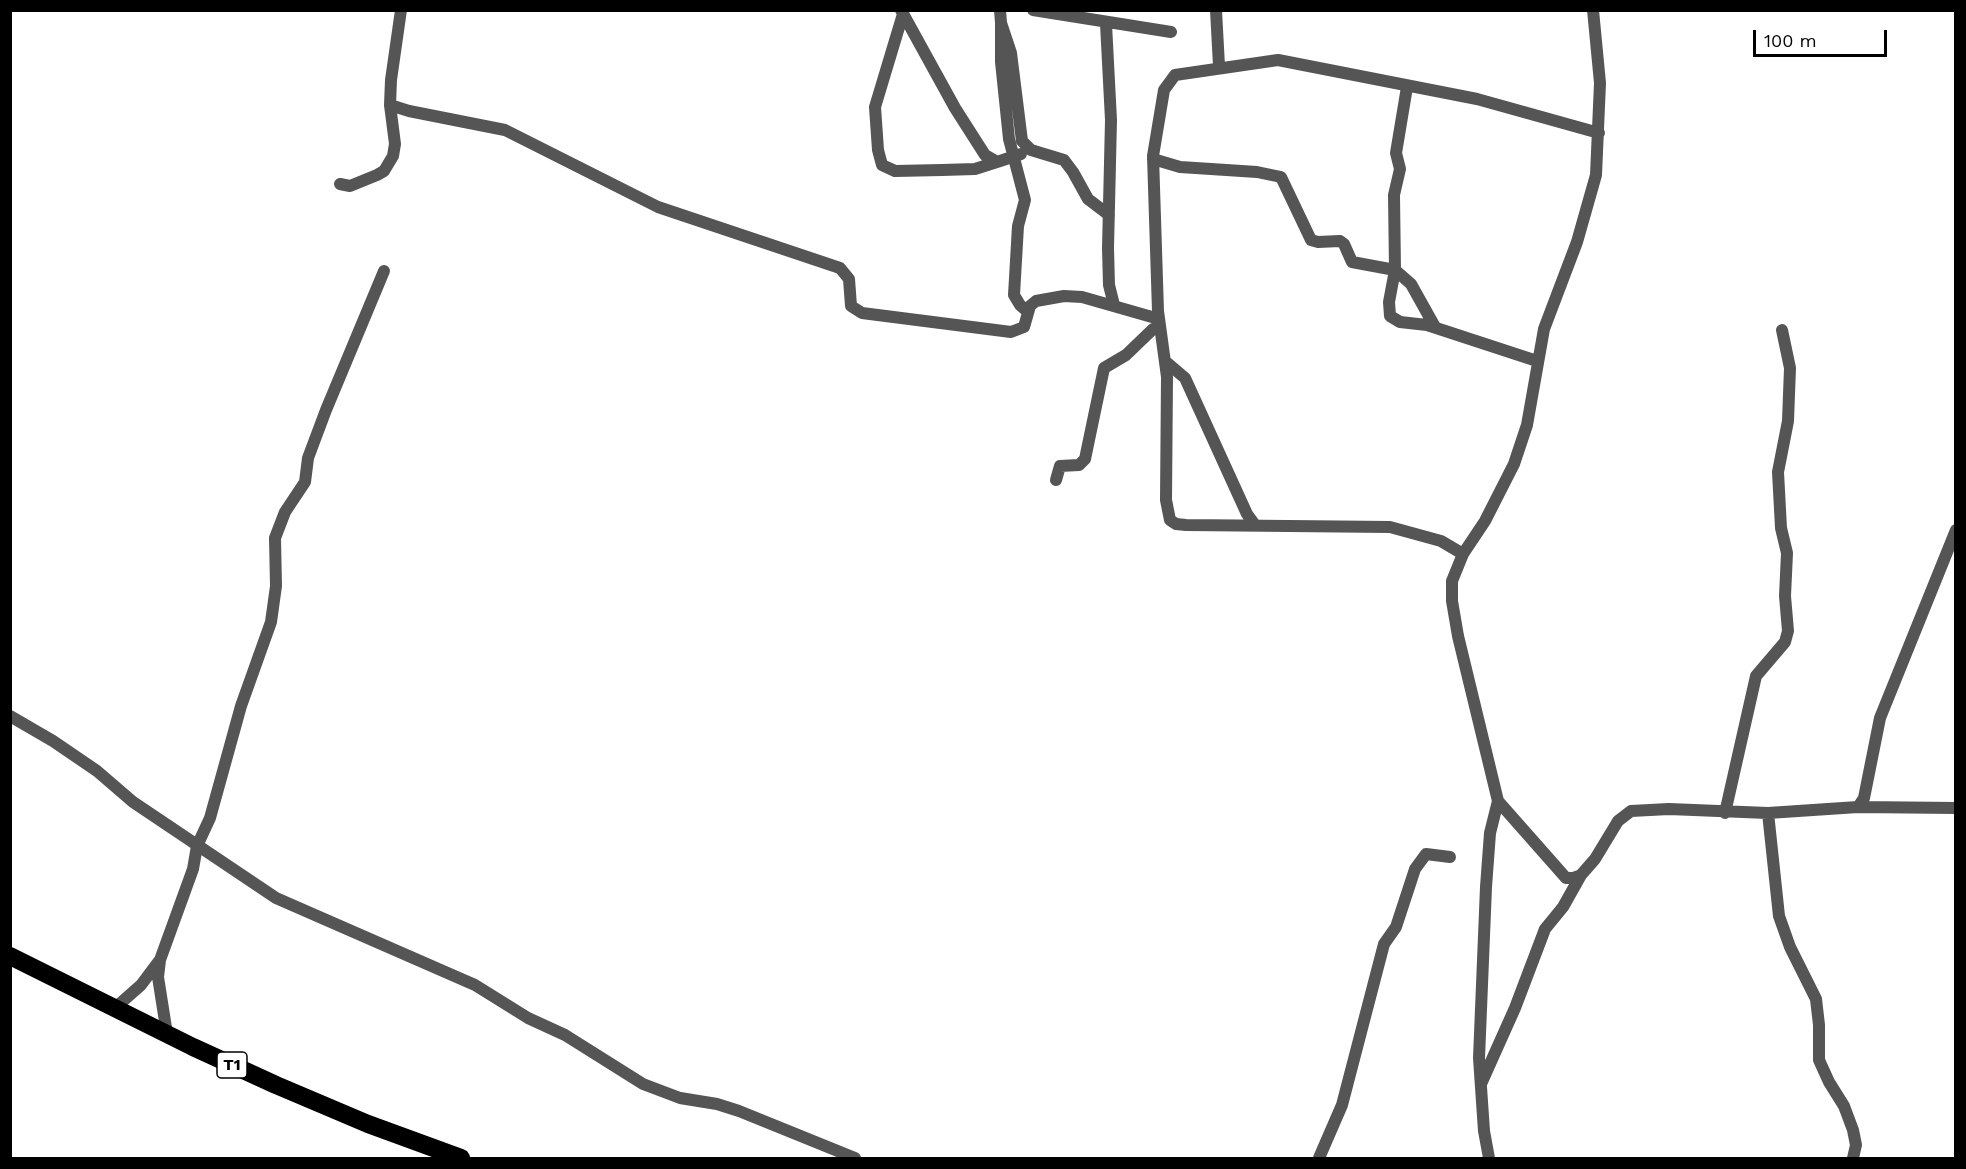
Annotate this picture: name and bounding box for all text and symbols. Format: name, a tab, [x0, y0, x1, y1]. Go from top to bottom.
scale bar	[1756, 18, 1890, 56]
text: 100 m	[1764, 30, 1817, 51]
road number: T1	[217, 1052, 247, 1078]

